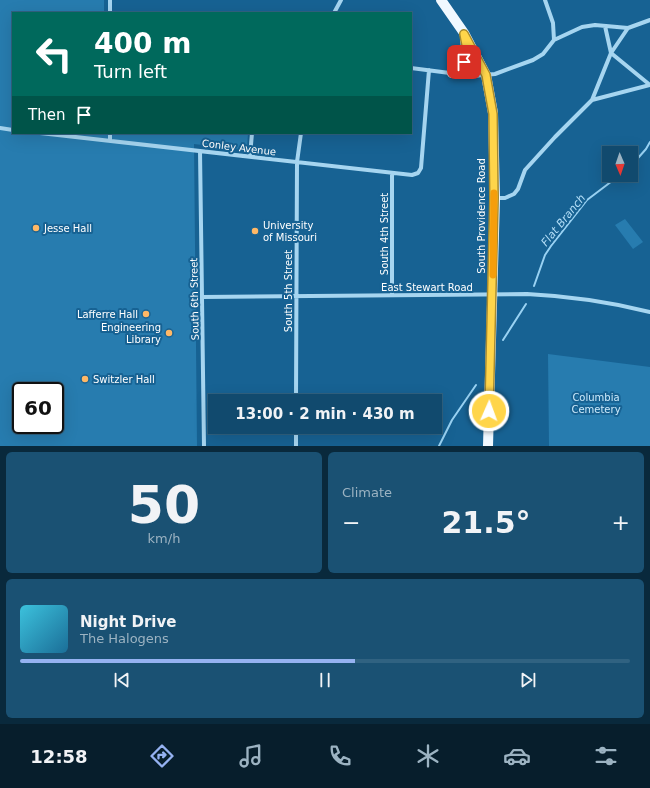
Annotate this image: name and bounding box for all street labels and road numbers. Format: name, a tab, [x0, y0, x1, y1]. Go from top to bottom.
street label: Conley Avenue	[201, 137, 277, 158]
street label: South Providence Road	[476, 158, 487, 274]
street label: South 4th Street	[379, 193, 390, 275]
street label: South 5th Street	[283, 250, 294, 332]
street label: South 6th Street	[188, 258, 201, 340]
street label: East Stewart Road	[381, 282, 473, 293]

